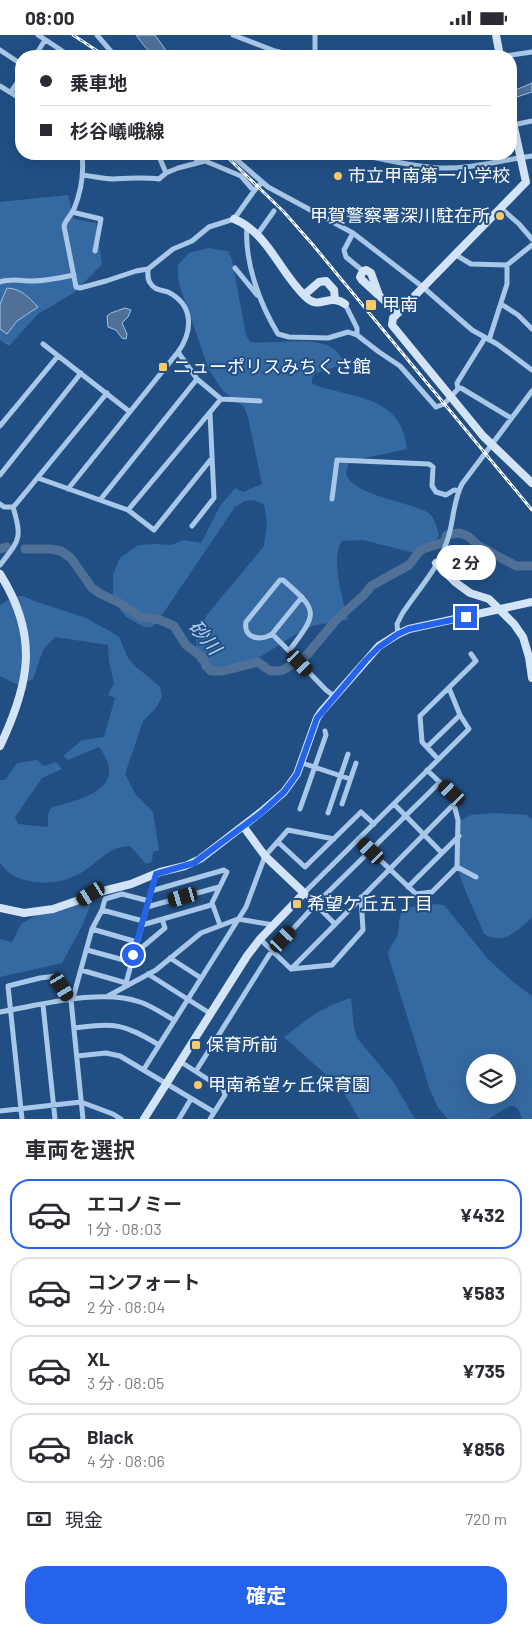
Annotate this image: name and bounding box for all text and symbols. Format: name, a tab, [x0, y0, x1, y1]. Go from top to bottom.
text: 08:00	[25, 6, 75, 29]
text: 乗車地	[70, 71, 127, 94]
text: 杉谷嶬峨線	[70, 119, 165, 142]
place label: 市立甲南第一小学校	[348, 164, 510, 186]
marker: 市立甲南第一小学校	[332, 170, 344, 182]
place label: 甲賀警察署深川駐在所	[310, 204, 490, 226]
marker: 甲賀警察署深川駐在所	[494, 210, 506, 222]
place label: 甲南	[382, 293, 418, 315]
marker: 甲南	[364, 298, 378, 312]
place label: ニューポリスみちくさ館	[173, 355, 371, 377]
marker: ニューポリスみちくさ館	[157, 361, 169, 373]
callout: 2 分	[436, 545, 496, 579]
text: 2 分	[452, 553, 480, 572]
route end	[455, 606, 477, 628]
water label: 砂川	[184, 615, 228, 660]
car	[284, 647, 315, 679]
car	[435, 777, 468, 809]
car	[354, 835, 387, 867]
car	[74, 880, 107, 908]
car	[166, 886, 199, 908]
place label: 希望ケ丘五丁目	[307, 892, 433, 914]
marker: 希望ケ丘五丁目	[291, 898, 303, 910]
car	[267, 923, 298, 955]
route start	[122, 944, 144, 966]
car	[47, 970, 76, 1004]
place label: 保育所前	[206, 1033, 278, 1055]
marker: 保育所前	[190, 1039, 202, 1051]
map controls	[466, 1054, 516, 1104]
button: layers	[466, 1054, 516, 1104]
place label: 甲南希望ヶ丘保育園	[208, 1073, 370, 1095]
marker: 甲南希望ヶ丘保育園	[192, 1079, 204, 1091]
text: 車両を選択	[25, 1136, 135, 1162]
icon: car	[27, 1192, 72, 1237]
text: エコノミー	[87, 1192, 182, 1215]
text: ¥432	[460, 1203, 505, 1226]
text: 1 分 · 08:03	[87, 1219, 162, 1238]
icon: car	[27, 1270, 72, 1315]
text: コンフォート	[87, 1270, 200, 1293]
text: ¥583	[461, 1281, 505, 1304]
text: 2 分 · 08:04	[87, 1297, 165, 1316]
text: XL	[87, 1347, 110, 1370]
icon: car	[27, 1348, 72, 1393]
text: ¥735	[462, 1359, 505, 1382]
text: 3 分 · 08:05	[87, 1373, 164, 1392]
text: Black	[87, 1425, 134, 1448]
icon: car	[27, 1426, 72, 1471]
text: ¥856	[461, 1437, 505, 1460]
text: 4 分 · 08:06	[87, 1451, 165, 1470]
icon: cash	[25, 1505, 53, 1533]
text: 現金	[65, 1508, 103, 1531]
text: 720 m	[465, 1509, 507, 1528]
button: 確定	[25, 1566, 507, 1624]

